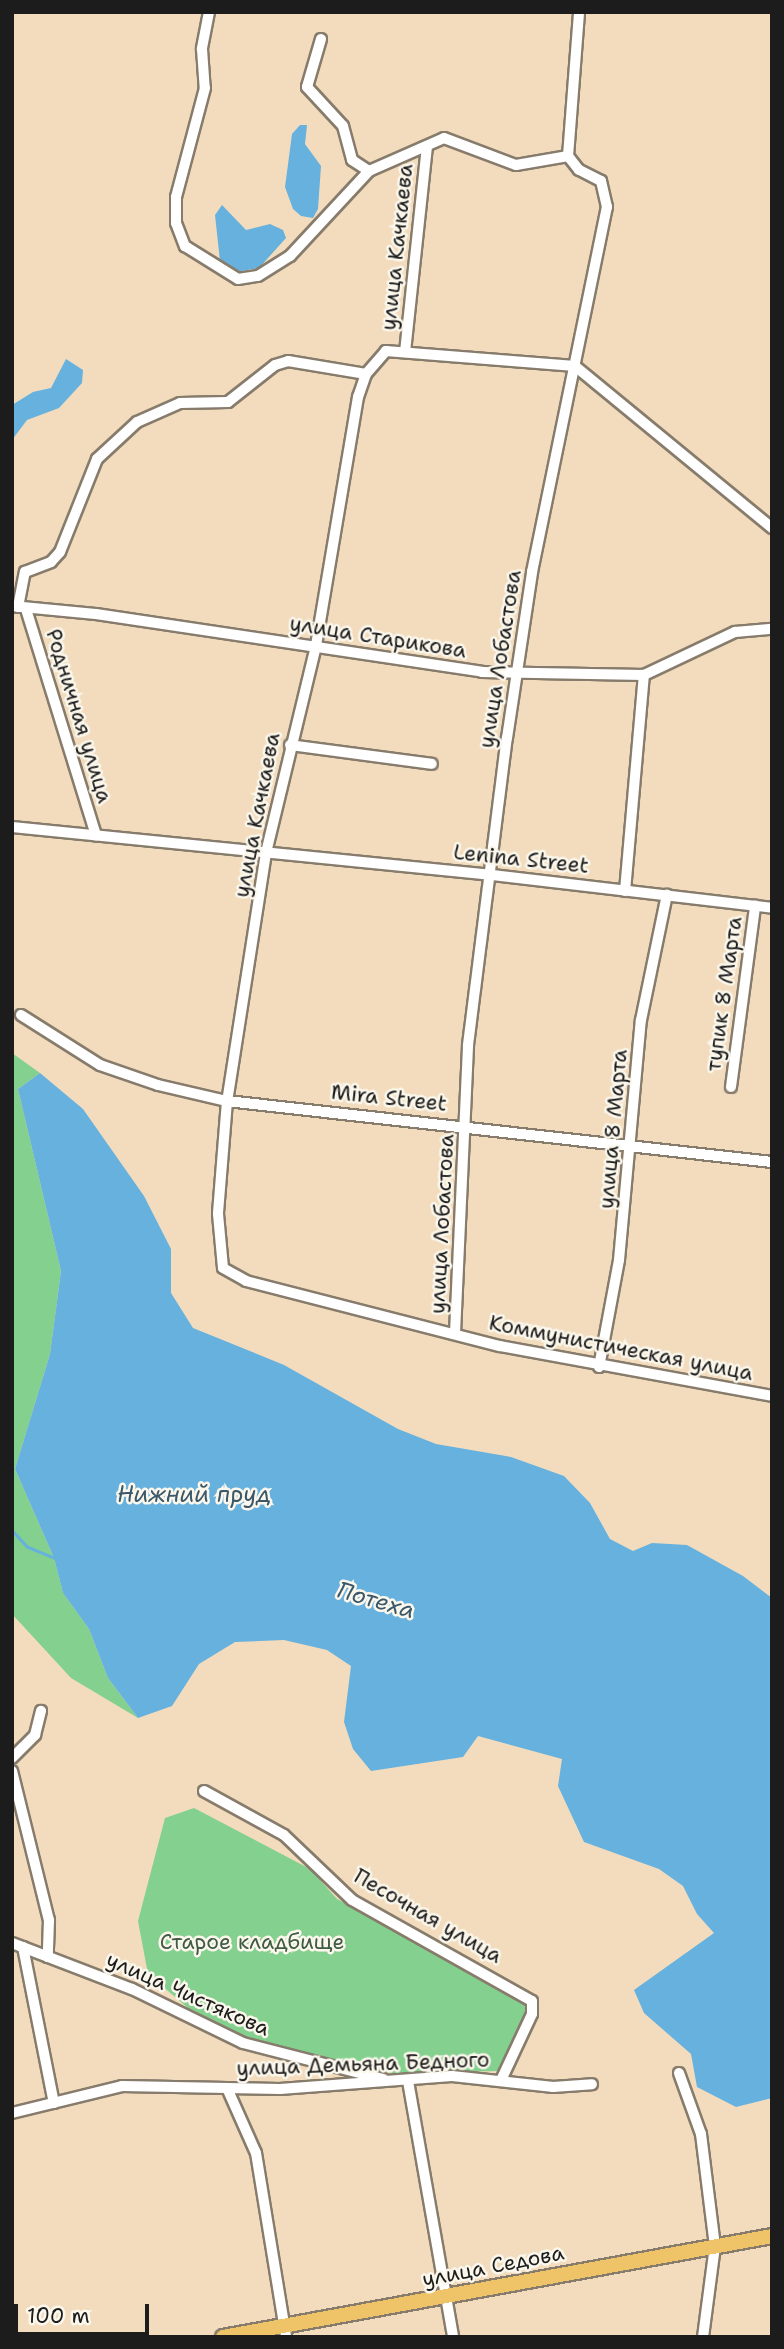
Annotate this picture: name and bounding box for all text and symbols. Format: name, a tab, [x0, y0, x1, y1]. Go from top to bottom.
street label: улица Качкаева	[376, 163, 418, 331]
street label: улица Лобастова	[473, 568, 527, 750]
street label: улица Старикова	[288, 611, 468, 663]
street label: Родничная улица	[41, 626, 117, 806]
street label: улица Качкаева	[229, 731, 285, 899]
street label: Lenina Street	[452, 839, 590, 879]
street label: тупик 8 Марта	[701, 915, 747, 1073]
street label: улица 8 Марта	[593, 1048, 633, 1210]
street label: Mira Street	[330, 1079, 448, 1117]
street label: улица Лобастова	[425, 1134, 459, 1314]
street label: Коммунистическая улица	[487, 1310, 755, 1386]
water label: Нижний пруд	[117, 1480, 271, 1508]
water label: Потеха	[334, 1576, 418, 1624]
street label: Песочная улица	[349, 1863, 507, 1969]
park label: Старое кладбище	[160, 1929, 344, 1955]
street label: улица Чистякова	[102, 1947, 274, 2041]
street label: улица Демьяна Бедного	[236, 2047, 490, 2081]
street label: улица Седова	[420, 2240, 566, 2292]
scale bar	[18, 2290, 152, 2334]
text: 100 m	[27, 2302, 90, 2330]

